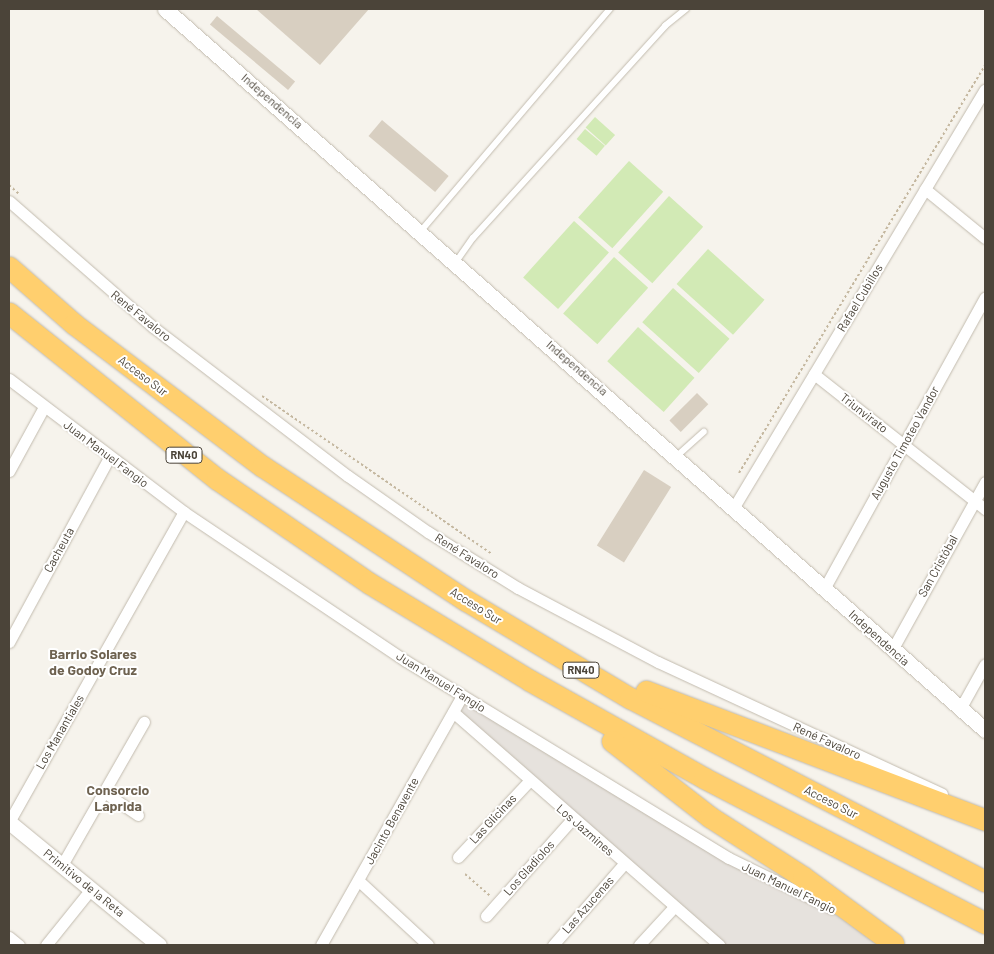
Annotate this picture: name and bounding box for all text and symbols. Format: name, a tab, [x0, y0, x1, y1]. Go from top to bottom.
street label: Independencia	[238, 70, 306, 132]
street label: Rafael Cubillos	[834, 262, 886, 334]
street label: René Favaloro	[108, 287, 174, 345]
street label: Independencia	[543, 337, 611, 399]
street label: Acceso Sur	[115, 353, 171, 399]
street label: Augusto Timoteo Vandor	[868, 384, 942, 502]
street label: Triunvirato	[837, 390, 891, 436]
street label: Juan Manuel Fangio	[61, 417, 151, 491]
road number: RN40	[165, 446, 203, 464]
street label: Cacheuta	[41, 525, 77, 575]
street label: René Favaloro	[432, 530, 502, 582]
street label: San Cristóbal	[915, 533, 961, 599]
street label: Acceso Sur	[447, 584, 505, 628]
street label: Independencia	[846, 607, 912, 669]
district label: Barrio Solares de Godoy Cruz	[49, 646, 137, 679]
street label: Juan Manuel Fangio	[394, 649, 488, 715]
road number: RN40	[562, 662, 600, 678]
street label: Los Manantiales	[33, 692, 87, 772]
street label: René Favaloro	[791, 720, 863, 762]
street label: Jacinto Benavente	[362, 775, 422, 867]
district label: Consorcio Laprida	[87, 782, 149, 814]
street label: Acceso Sur	[802, 782, 860, 822]
street label: Las Glicinas	[467, 791, 519, 847]
street label: Los Jazmines	[553, 801, 617, 859]
street label: Los Gladiolos	[501, 838, 557, 898]
street label: Primitivo de la Reta	[41, 846, 127, 920]
street label: Juan Manuel Fangio	[740, 859, 838, 917]
street label: Las Azucenas	[559, 873, 617, 937]

